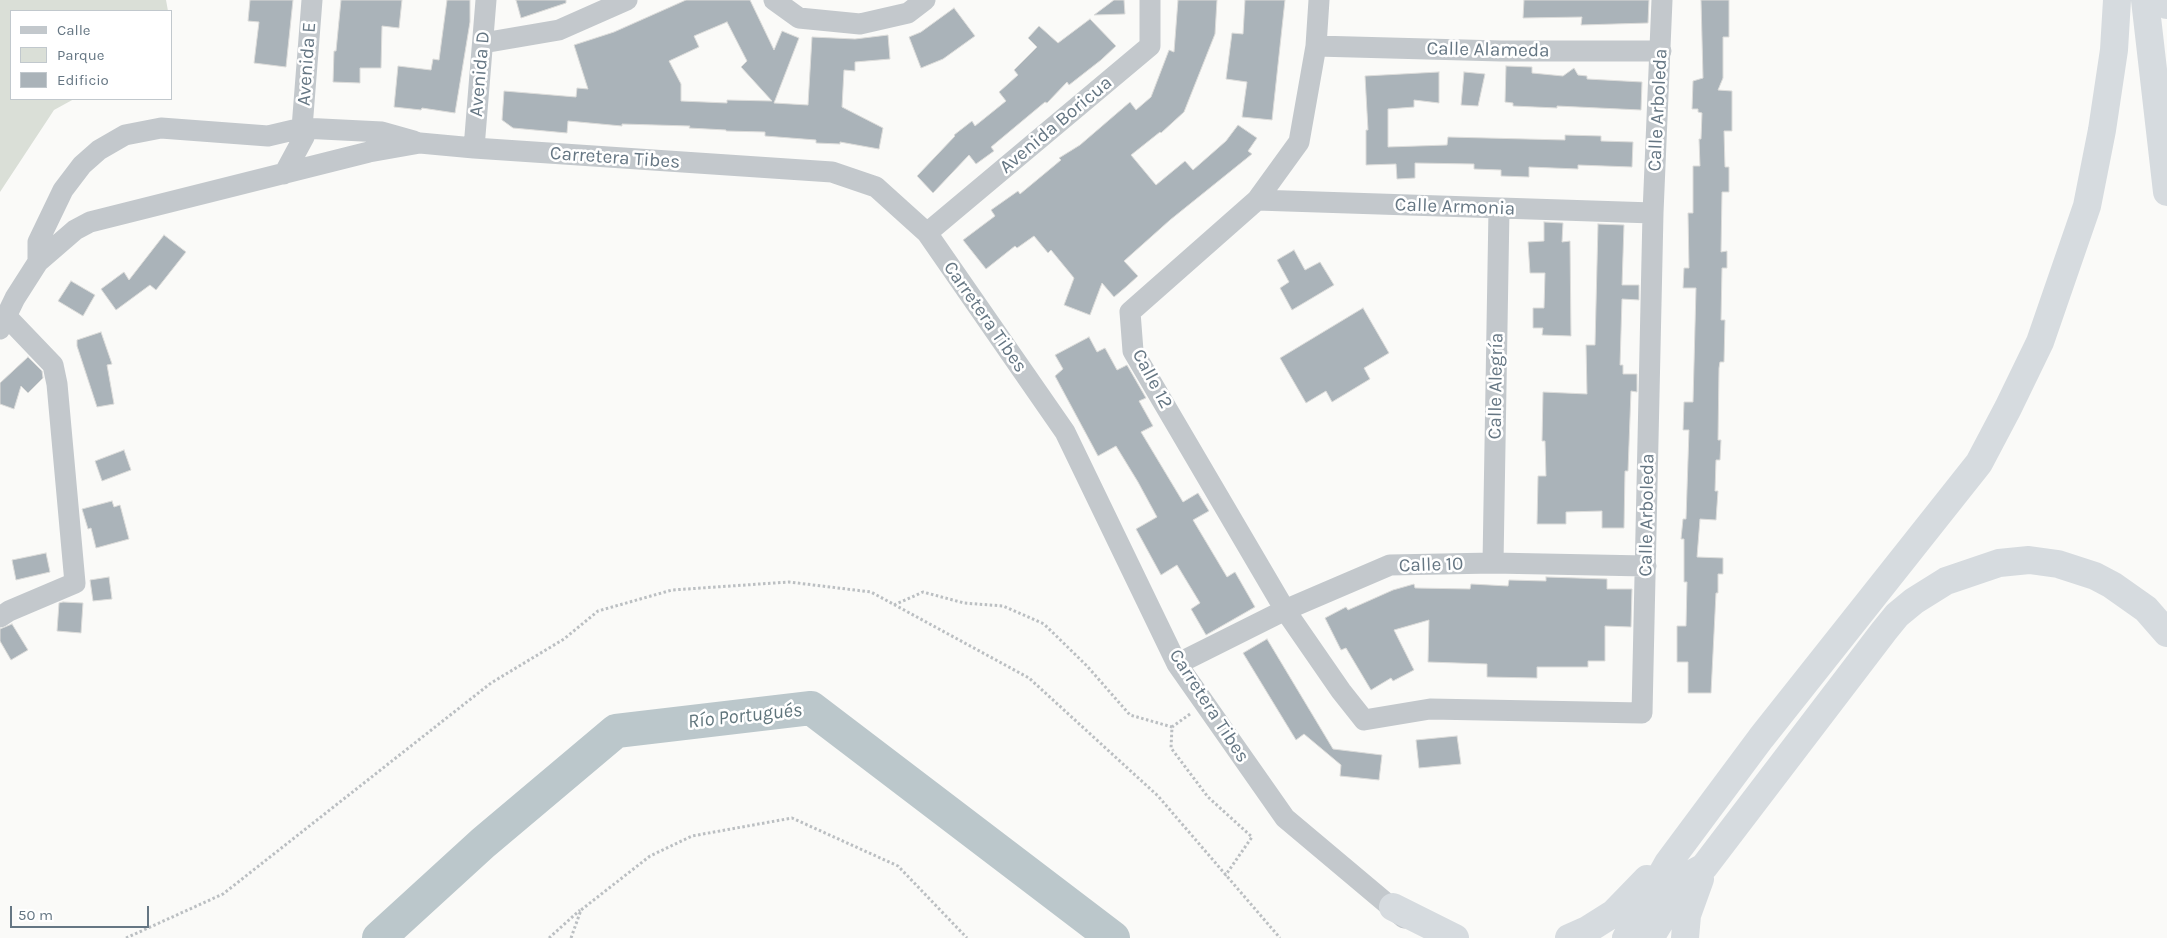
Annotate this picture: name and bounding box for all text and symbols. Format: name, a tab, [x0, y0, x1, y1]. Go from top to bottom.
legend	[10, 10, 172, 100]
text: Calle	[57, 21, 91, 39]
street label: Avenida E	[293, 21, 321, 107]
street label: Avenida D	[465, 30, 495, 118]
street label: Calle Alameda	[1426, 38, 1550, 62]
text: Parque	[57, 46, 105, 64]
street label: Calle Arboleda	[1643, 48, 1673, 172]
text: Edificio	[57, 71, 109, 89]
street label: Avenida Boricua	[995, 71, 1117, 179]
street label: Carretera Tibes	[549, 142, 681, 174]
street label: Calle Armonia	[1394, 194, 1516, 220]
street label: Carretera Tibes	[938, 257, 1032, 377]
street label: Calle Alegría	[1484, 332, 1508, 440]
street label: Calle 12	[1127, 345, 1177, 413]
street label: Calle Arboleda	[1635, 453, 1659, 577]
street label: Calle 10	[1398, 552, 1464, 578]
street label: Carretera Tibes	[1164, 645, 1254, 767]
water label: Río Portugués	[687, 698, 803, 734]
scale bar	[12, 896, 151, 928]
text: 50 m	[18, 906, 53, 924]

